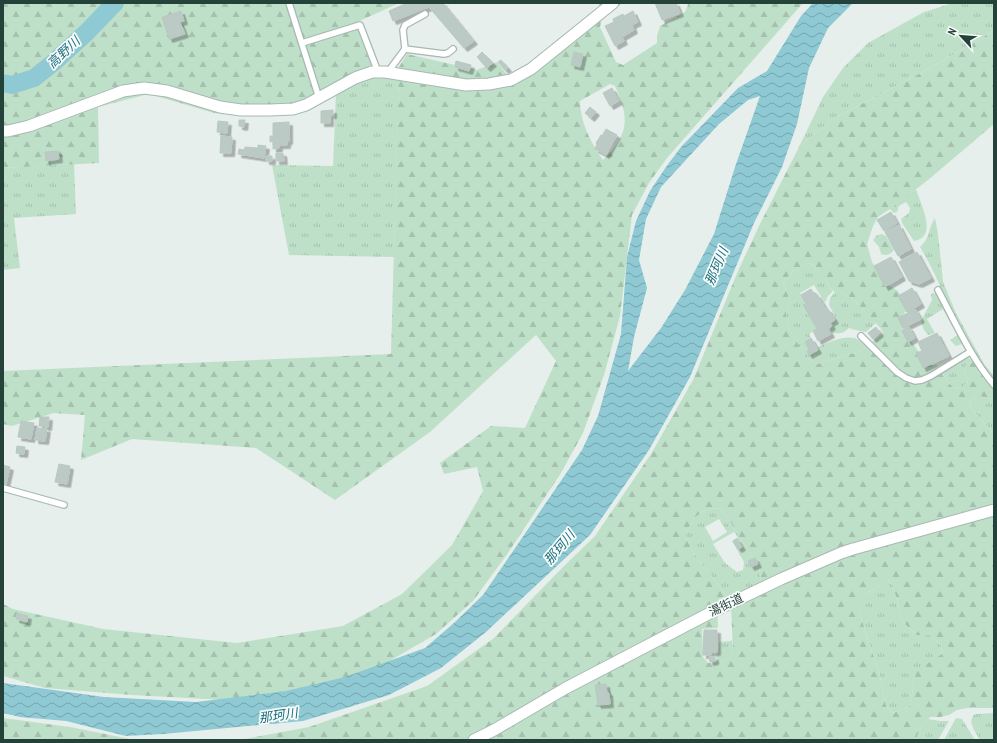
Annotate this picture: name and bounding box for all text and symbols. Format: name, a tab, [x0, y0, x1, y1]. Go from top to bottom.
north arrow	[941, 16, 981, 56]
text: N	[944, 26, 960, 37]
water label: 高野川	[43, 31, 85, 72]
water label: 那珂川	[701, 243, 733, 287]
water label: 那珂川	[540, 525, 580, 568]
street label: 湯街道	[706, 590, 745, 619]
water label: 那珂川	[258, 704, 301, 727]

